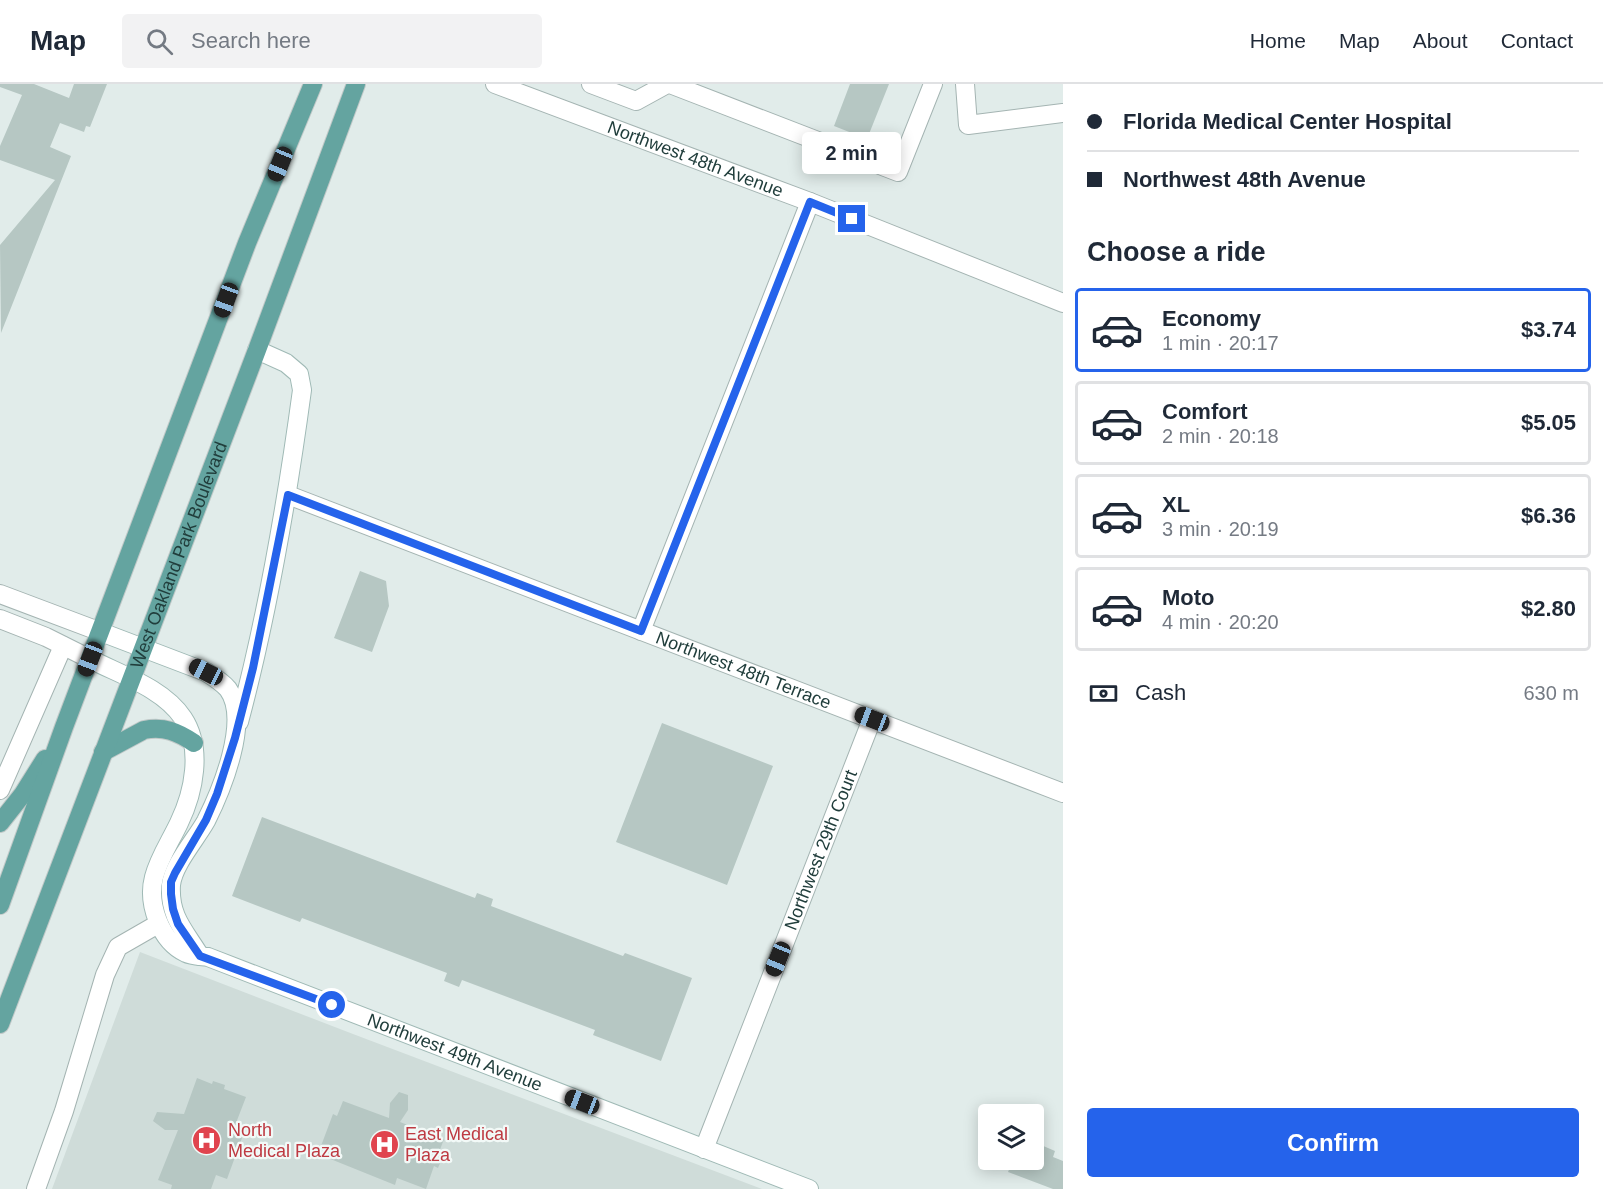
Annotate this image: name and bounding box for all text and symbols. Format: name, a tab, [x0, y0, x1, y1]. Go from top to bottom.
search box	[122, 14, 542, 68]
text: Map	[30, 25, 86, 56]
icon: search	[143, 25, 176, 58]
text: Search here	[191, 28, 311, 53]
text: Home	[1250, 29, 1306, 52]
text: Map	[1339, 29, 1380, 52]
text: About	[1413, 29, 1468, 52]
text: Contact	[1501, 29, 1573, 52]
text: Florida Medical Center Hospital	[1123, 109, 1452, 134]
street label: Northwest 48th Avenue	[605, 117, 786, 201]
callout: 2 min	[802, 132, 902, 174]
text: 2 min	[825, 142, 878, 164]
car	[265, 144, 295, 184]
text: Northwest 48th Avenue	[1123, 167, 1366, 192]
route end	[838, 205, 865, 232]
text: Choose a ride	[1087, 237, 1266, 267]
car	[211, 280, 241, 320]
icon: car	[1090, 303, 1144, 357]
text: Economy	[1162, 306, 1261, 331]
text: $3.74	[1521, 317, 1576, 342]
text: 1 min · 20:17	[1162, 332, 1279, 354]
icon: car	[1090, 396, 1144, 450]
text: Comfort	[1162, 399, 1248, 424]
text: $5.05	[1521, 410, 1576, 435]
text: 2 min · 20:18	[1162, 425, 1279, 447]
street label: West Oakland Park Boulevard	[127, 439, 231, 671]
icon: car	[1090, 489, 1144, 543]
text: XL	[1162, 492, 1190, 517]
text: $6.36	[1521, 503, 1576, 528]
text: 3 min · 20:19	[1162, 518, 1279, 540]
icon: car	[1090, 582, 1144, 636]
text: Moto	[1162, 585, 1215, 610]
text: $2.80	[1521, 596, 1576, 621]
text: 4 min · 20:20	[1162, 611, 1279, 633]
street label: Northwest 48th Terrace	[653, 627, 834, 713]
car	[75, 639, 105, 679]
car	[186, 656, 226, 688]
icon: cash	[1087, 677, 1120, 710]
text: Cash	[1135, 680, 1186, 705]
text: 630 m	[1523, 682, 1579, 704]
car	[852, 704, 892, 734]
street label: Northwest 29th Court	[781, 767, 861, 933]
car	[763, 939, 793, 979]
route start	[318, 991, 345, 1018]
street label: Northwest 49th Avenue	[364, 1009, 545, 1095]
car	[562, 1087, 602, 1117]
map controls	[978, 1104, 1044, 1170]
button: layers	[978, 1104, 1044, 1170]
button: Confirm	[1087, 1108, 1579, 1177]
place label: North Medical Plaza	[228, 1120, 341, 1161]
hospital icon: North Medical Plaza	[191, 1124, 223, 1156]
place label: East Medical Plaza	[405, 1124, 508, 1165]
hospital icon: East Medical Plaza	[368, 1128, 400, 1160]

